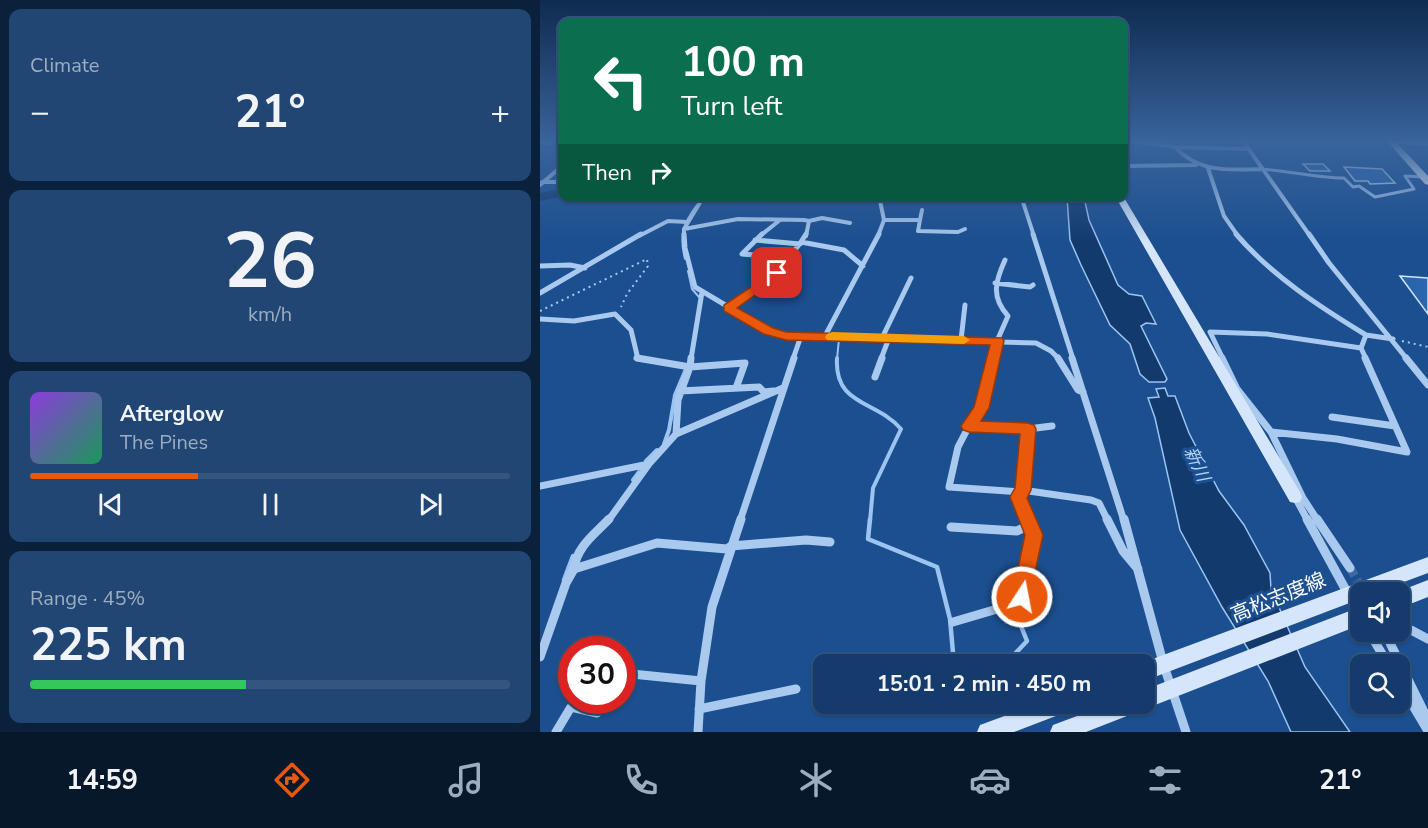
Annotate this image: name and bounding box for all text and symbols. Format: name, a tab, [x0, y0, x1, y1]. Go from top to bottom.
text: 100 m	[681, 34, 805, 91]
icon: left	[582, 42, 660, 120]
text: Climate	[30, 52, 99, 79]
text: 21°	[234, 82, 306, 143]
text: Turn left	[681, 88, 782, 125]
text: −	[30, 90, 50, 135]
text: +	[490, 90, 510, 135]
icon: right	[644, 156, 677, 189]
text: Then	[582, 158, 632, 188]
text: 26	[223, 208, 317, 315]
pin	[751, 247, 802, 298]
icon: arrive	[760, 256, 793, 289]
text: km/h	[248, 301, 292, 328]
text: Afterglow	[120, 399, 224, 429]
text: The Pines	[120, 429, 208, 456]
water label: 新川	[1179, 443, 1216, 487]
icon: previous	[94, 488, 127, 521]
icon: pause	[254, 488, 287, 521]
icon: next	[414, 488, 447, 521]
position arrow	[990, 565, 1054, 629]
street label: 高松志度線	[1227, 566, 1330, 629]
map controls	[1350, 582, 1410, 714]
button: sound	[1350, 582, 1410, 642]
text: Range · 45%	[30, 585, 145, 612]
text: 225 km	[30, 615, 187, 676]
speed limit sign: 30	[558, 636, 636, 714]
button: search	[1350, 654, 1410, 714]
text: 15:01 · 2 min · 450 m	[877, 669, 1091, 699]
icon: directions	[271, 759, 313, 801]
icon: music	[445, 759, 487, 801]
icon: phone	[620, 759, 662, 801]
icon: climate	[795, 759, 837, 801]
icon: car	[969, 759, 1011, 801]
icon: filters	[1144, 759, 1186, 801]
text: 14:59	[66, 762, 138, 799]
text: 21°	[1319, 762, 1362, 799]

